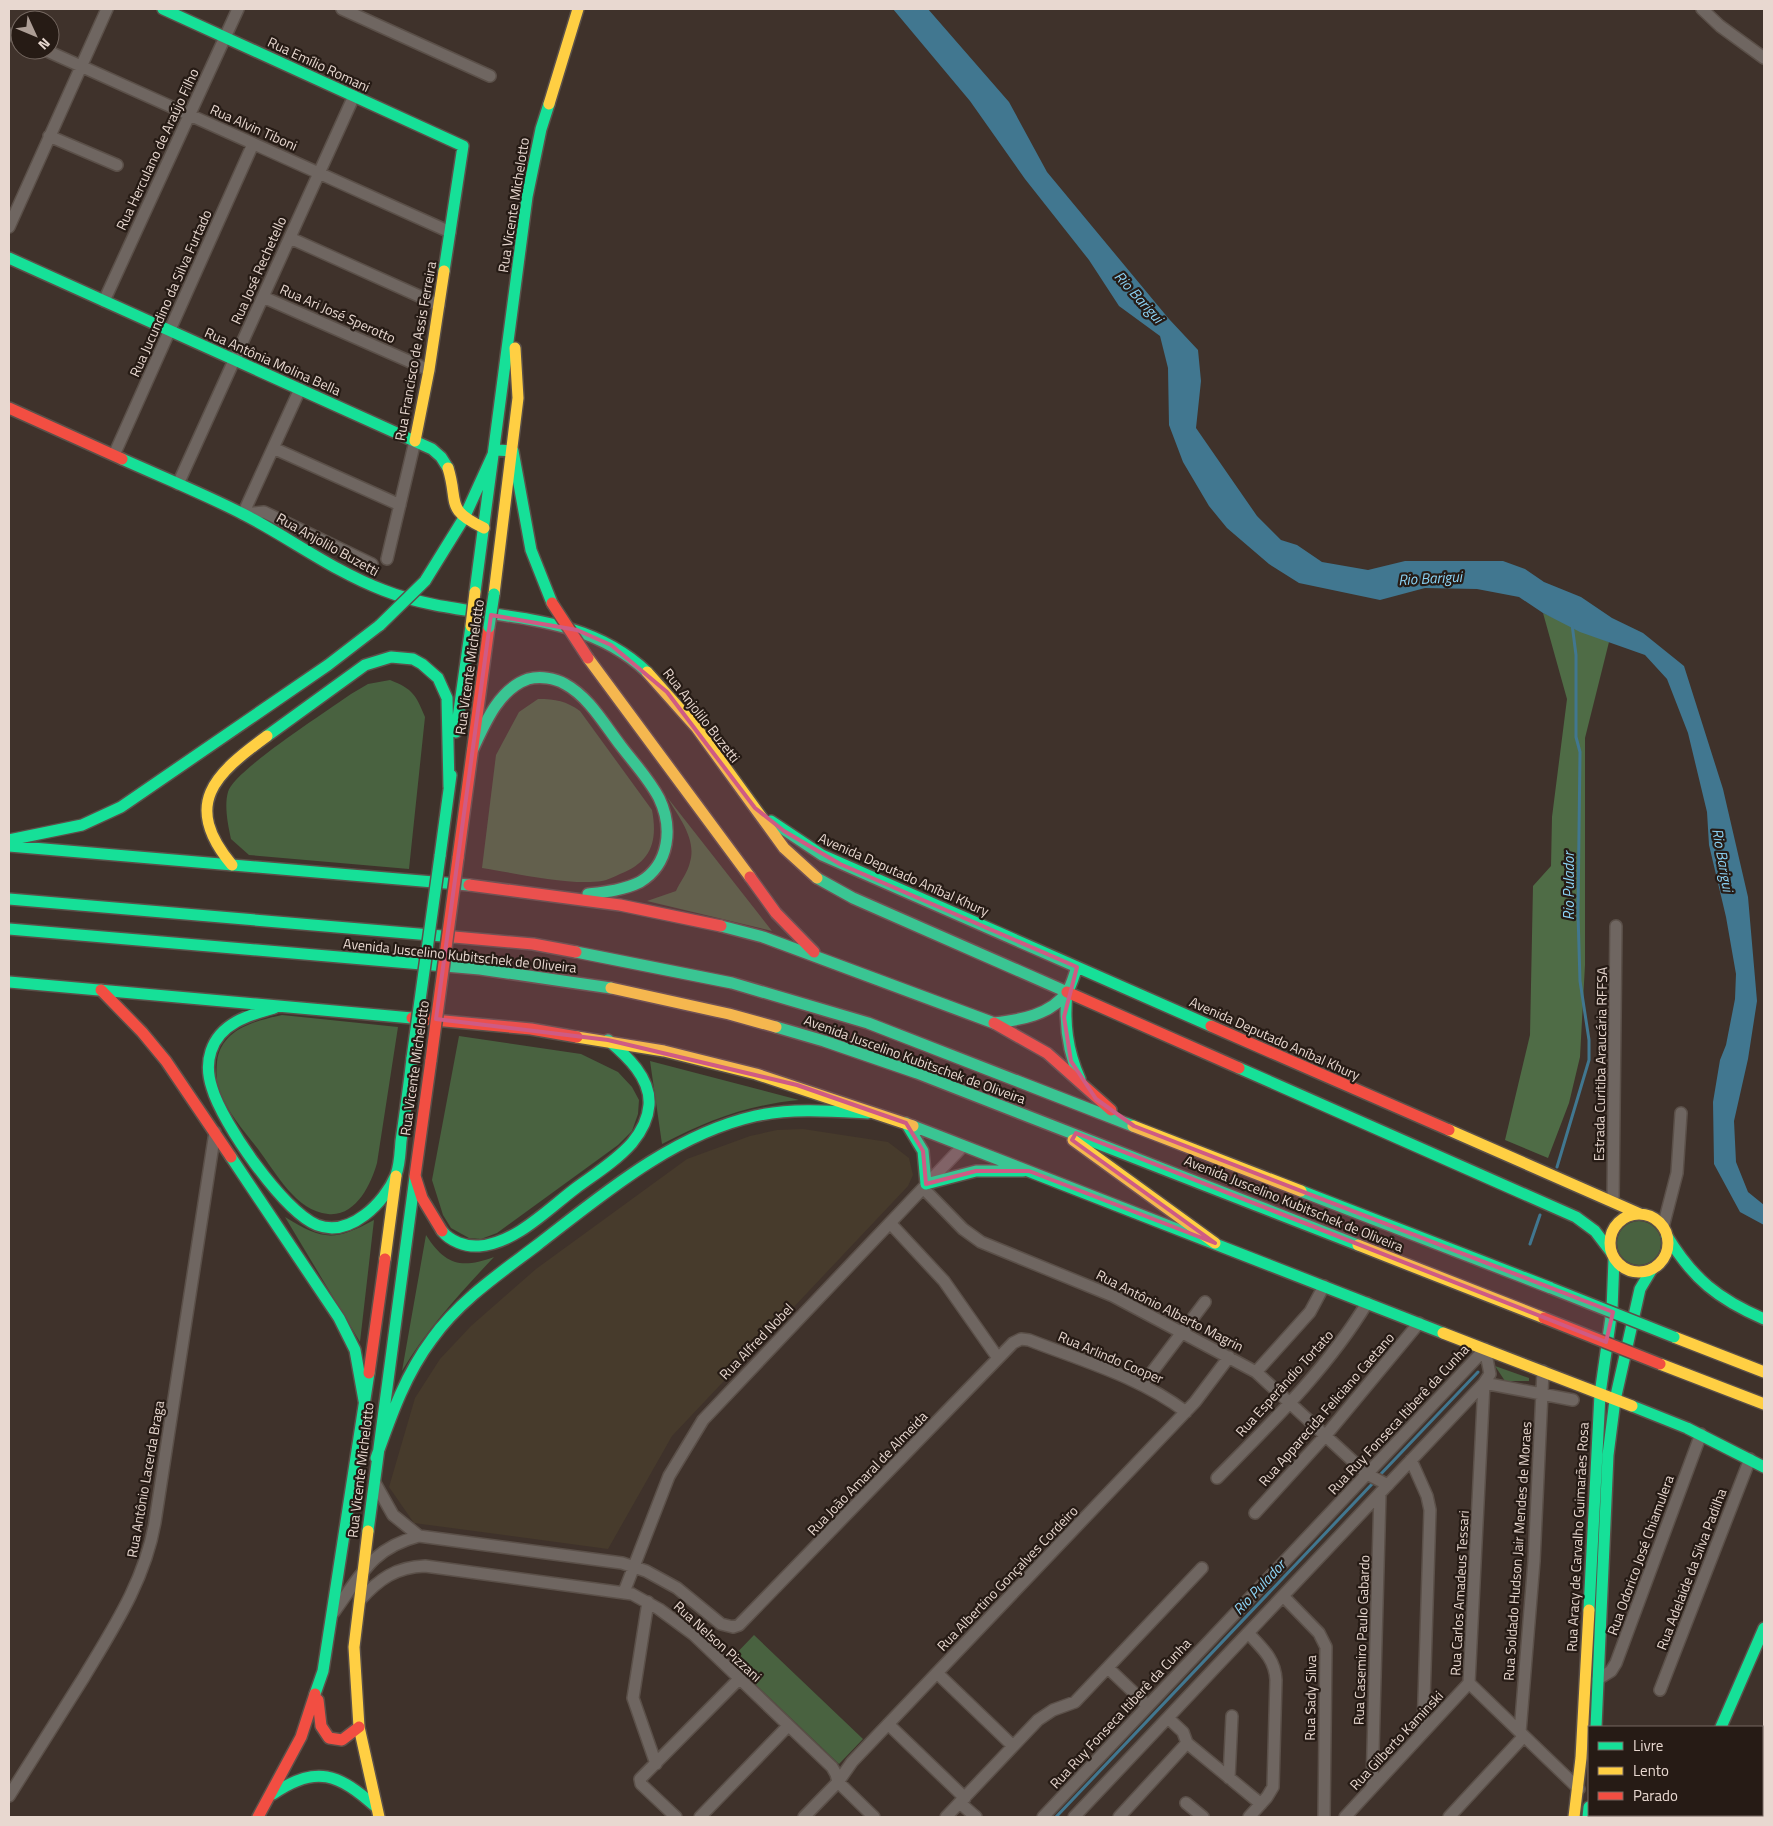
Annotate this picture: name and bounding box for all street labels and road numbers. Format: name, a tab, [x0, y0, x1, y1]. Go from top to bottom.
street label: Rua Emílio Romani	[264, 31, 374, 97]
street label: Rua Herculano de Araújo Filho	[110, 65, 204, 233]
street label: Rua Alvin Tiboni	[207, 98, 301, 156]
street label: Rua Vicente Michelotto	[492, 136, 534, 274]
street label: Rua Jucundino da Silva Furtado	[124, 206, 216, 380]
street label: Rua José Rechetello	[225, 213, 291, 327]
street label: Rua Francisco de Assis Ferreira	[389, 260, 441, 442]
street label: Rua Ari José Sperotto	[277, 278, 399, 348]
street label: Rua Antônia Molina Bella	[202, 321, 344, 401]
street label: Rua Anjolilo Buzetti	[273, 507, 383, 581]
street label: Rua Vicente Michelotto	[449, 598, 489, 736]
street label: Rua Anjolilo Buzetti	[658, 663, 746, 767]
street label: Avenida Deputado Aníbal Khury	[815, 827, 993, 921]
street label: Avenida Juscelino Kubitschek de Oliveira	[342, 932, 578, 978]
street label: Estrada Curitiba Araucária RFFSA	[1588, 966, 1612, 1161]
street label: Avenida Deputado Aníbal Khury	[1186, 991, 1364, 1085]
street label: Rua Vicente Michelotto	[394, 999, 434, 1137]
street label: Avenida Juscelino Kubitschek de Oliveira	[801, 1009, 1029, 1109]
street label: Avenida Juscelino Kubitschek de Oliveira	[1181, 1149, 1407, 1257]
street label: Rua Antônio Alberto Magrin	[1093, 1264, 1247, 1356]
street label: Rua Alfred Nobel	[714, 1298, 798, 1384]
street label: Rua Arlindo Cooper	[1055, 1325, 1167, 1389]
street label: Rua Esperândio Tortato	[1230, 1325, 1338, 1441]
street label: Rua Apparecida Feliciano Caetano	[1253, 1327, 1399, 1491]
street label: Rua Ruy Fonseca Itiberê da Cunha	[1322, 1339, 1474, 1499]
street label: Rua Antônio Lacerda Braga	[121, 1399, 169, 1559]
street label: Rua Vicente Michelotto	[341, 1401, 379, 1539]
street label: Rua João Amaral de Almeida	[802, 1406, 932, 1540]
street label: Rua Soldado Hudson Jair Mendes de Moraes	[1497, 1421, 1537, 1681]
street label: Rua Aracy de Carvalho Guimarães Rosa	[1560, 1422, 1594, 1652]
street label: Rua Odorico José Chiamulera	[1601, 1472, 1679, 1638]
street label: Rua Adelaide da Silva Padilha	[1651, 1485, 1731, 1653]
street label: Rua Albertino Gonçalves Cordeiro	[932, 1500, 1082, 1656]
street label: Rua Carlos Amadeus Tessari	[1444, 1510, 1474, 1676]
street label: Rua Casemiro Paulo Gabardo	[1348, 1555, 1374, 1725]
street label: Rua Nelson Pizzani	[669, 1596, 767, 1686]
street label: Rua Ruy Fonseca Itiberê da Cunha	[1044, 1633, 1196, 1793]
street label: Rua Sady Silva	[1299, 1655, 1321, 1741]
street label: Rua Gilberto Kaminski	[1344, 1686, 1448, 1794]

